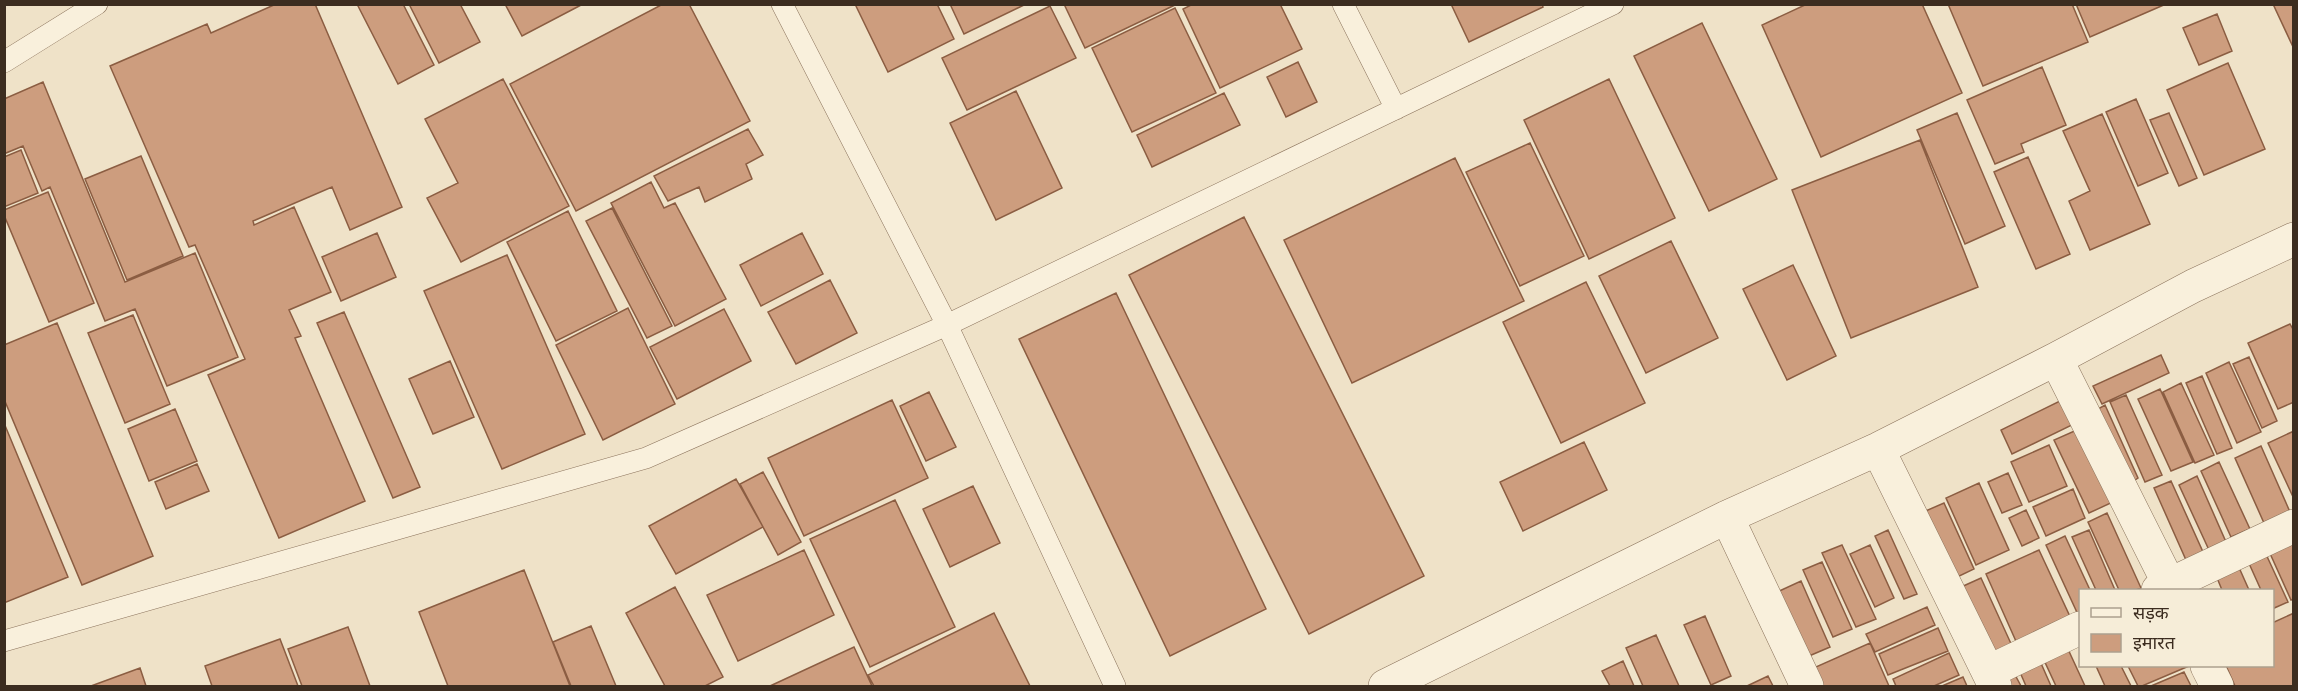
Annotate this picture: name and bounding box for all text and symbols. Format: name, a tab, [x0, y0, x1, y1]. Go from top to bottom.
legend	[2079, 589, 2274, 667]
text: सड़क	[2133, 603, 2170, 626]
text: इमारत	[2133, 633, 2176, 656]

